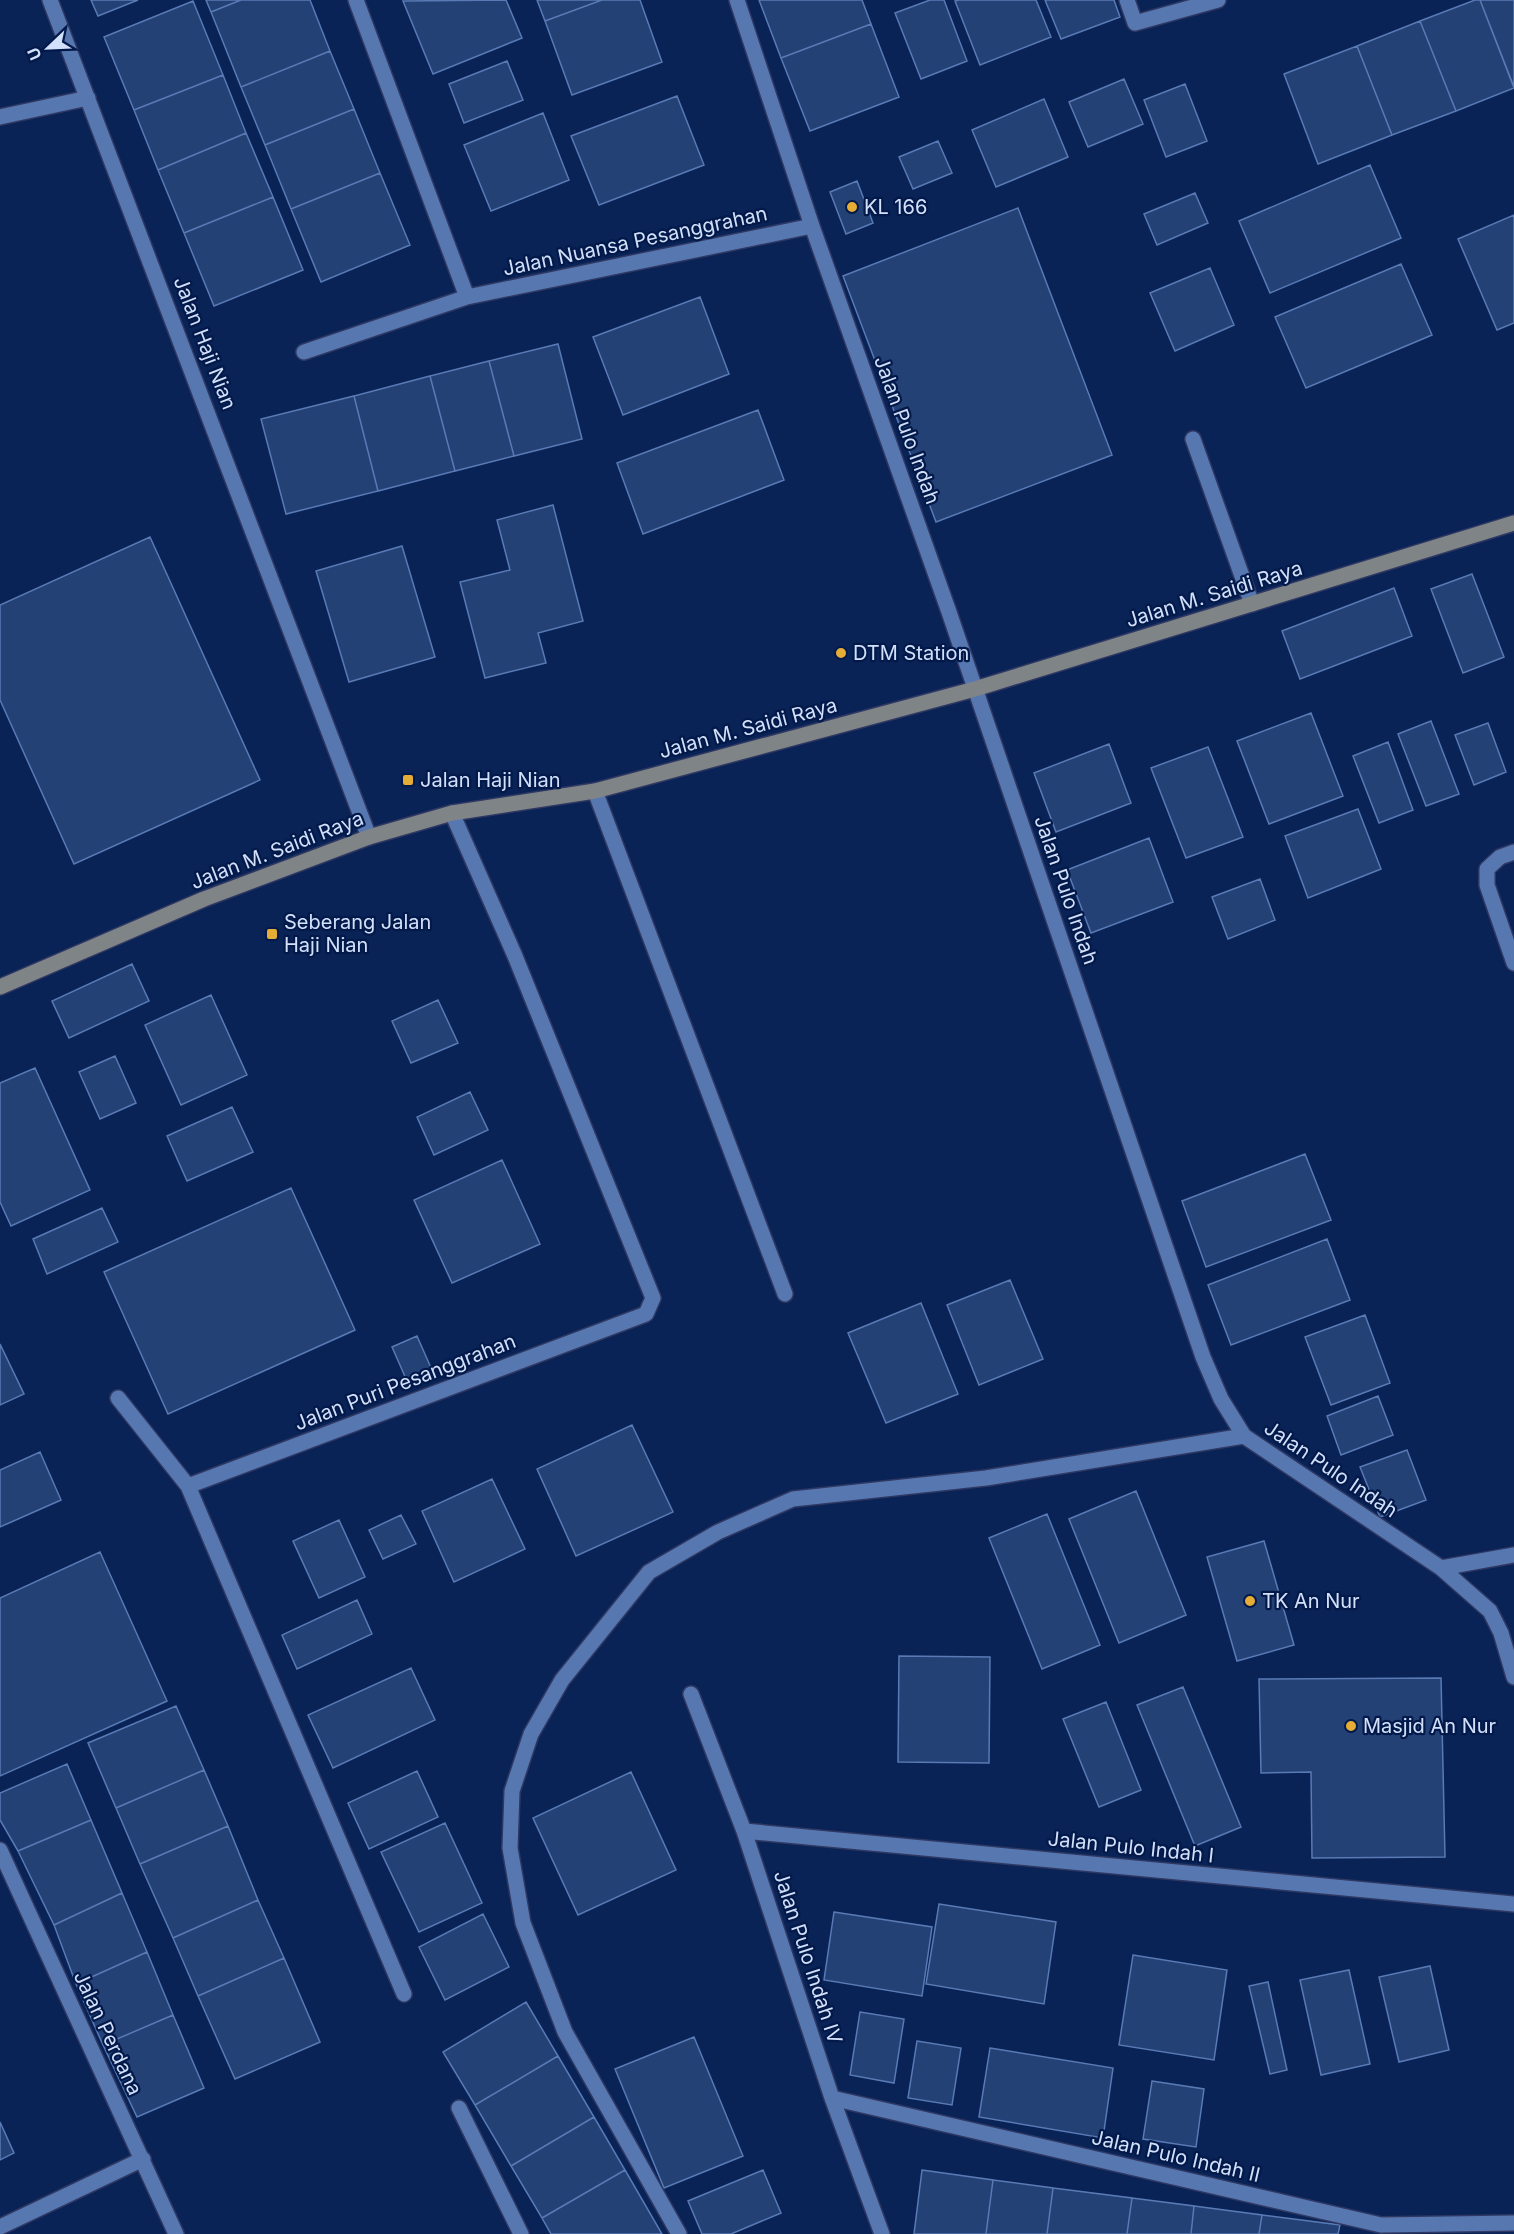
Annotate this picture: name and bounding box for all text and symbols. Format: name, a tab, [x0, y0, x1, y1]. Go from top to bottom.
north arrow	[18, 18, 78, 78]
text: U	[23, 45, 46, 63]
place label: KL 166	[864, 195, 927, 219]
marker: KL 166	[845, 200, 859, 214]
street label: Jalan Nuansa Pesanggrahan	[501, 201, 769, 281]
street label: Jalan Haji Nian	[169, 273, 241, 413]
street label: Jalan Pulo Indah	[869, 353, 945, 507]
street label: Jalan M. Saidi Raya	[1123, 556, 1305, 632]
place label: DTM Station	[853, 641, 969, 665]
marker: DTM Station	[834, 646, 848, 660]
street label: Jalan M. Saidi Raya	[656, 693, 840, 763]
place label: Jalan Haji Nian	[420, 768, 561, 792]
marker: Jalan Haji Nian	[401, 773, 415, 787]
street label: Jalan M. Saidi Raya	[187, 806, 367, 894]
street label: Jalan Pulo Indah	[1029, 812, 1103, 968]
place label: Seberang Jalan Haji Nian	[284, 910, 431, 957]
marker: Seberang Jalan Haji Nian	[265, 927, 279, 941]
street label: Jalan Puri Pesanggrahan	[291, 1329, 519, 1435]
street label: Jalan Pulo Indah	[1260, 1416, 1402, 1522]
place label: TK An Nur	[1262, 1589, 1360, 1613]
marker: TK An Nur	[1243, 1594, 1257, 1608]
place label: Masjid An Nur	[1363, 1714, 1497, 1738]
marker: Masjid An Nur	[1344, 1719, 1358, 1733]
street label: Jalan Pulo Indah I	[1047, 1826, 1215, 1868]
street label: Jalan Pulo Indah IV	[769, 1867, 847, 2047]
street label: Jalan Perdana	[69, 1967, 147, 2099]
street label: Jalan Pulo Indah II	[1089, 2125, 1263, 2187]

